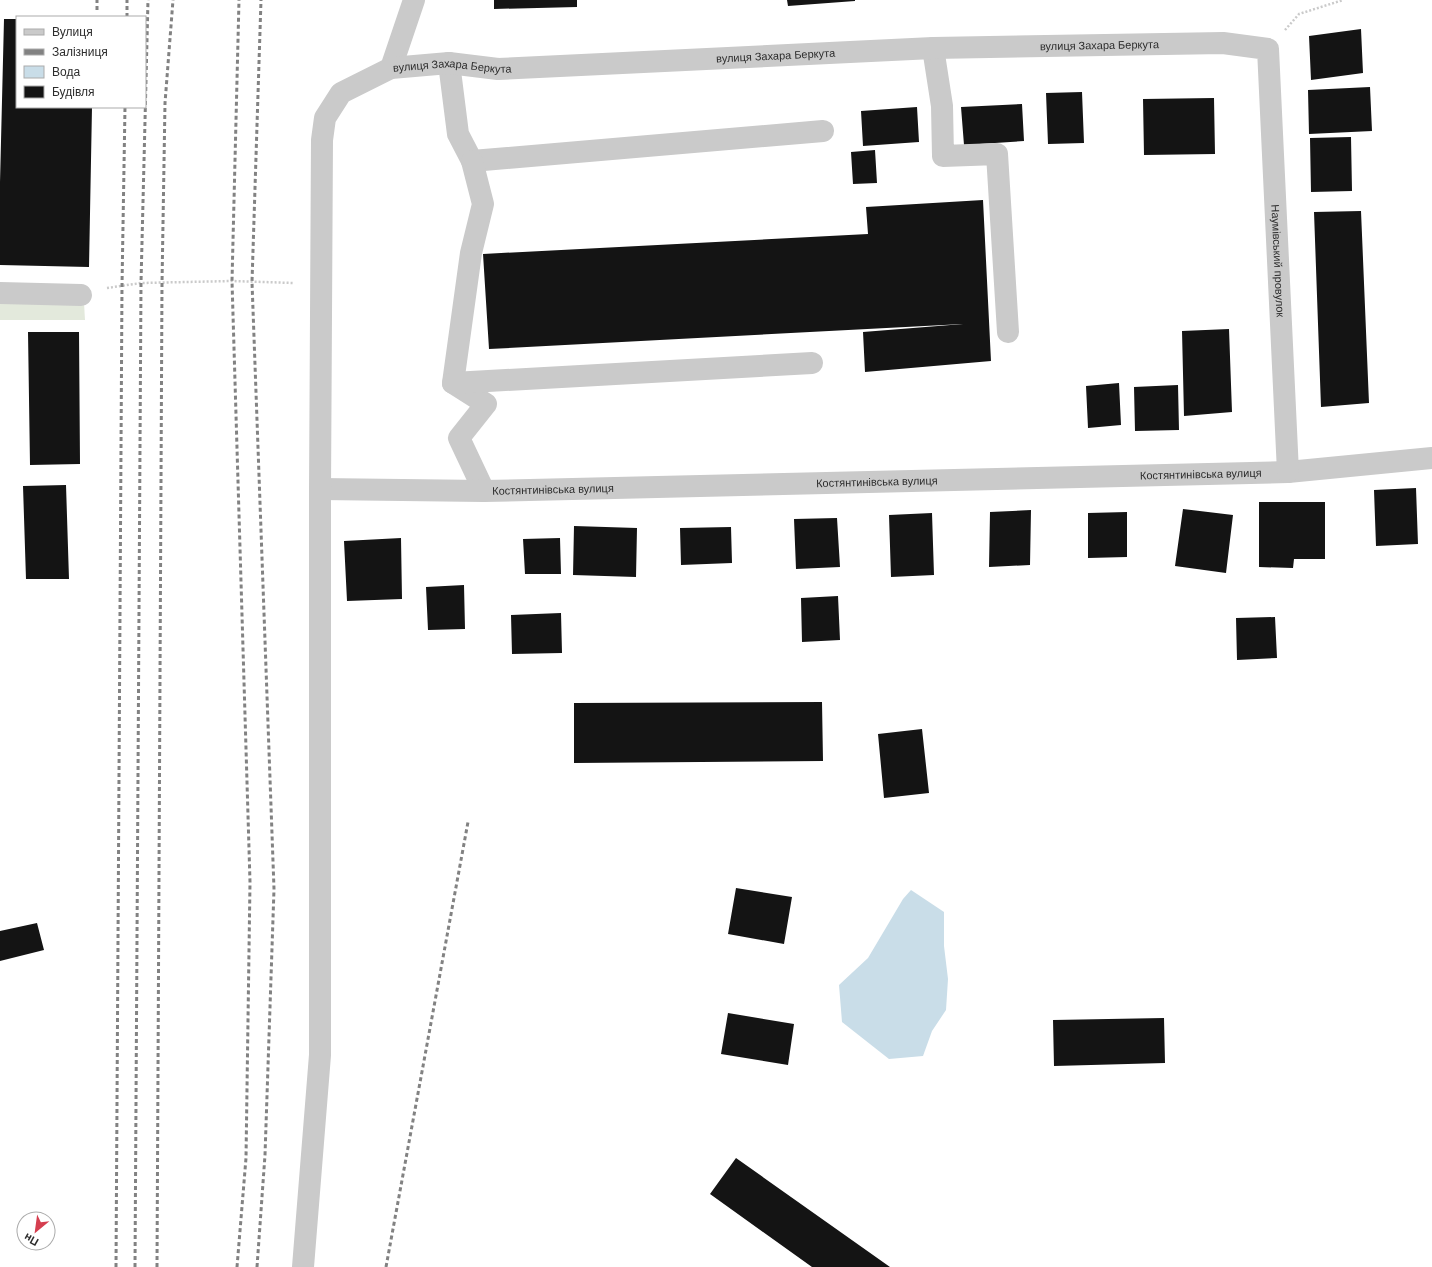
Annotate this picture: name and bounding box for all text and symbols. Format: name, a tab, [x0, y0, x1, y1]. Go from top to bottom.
legend	[16, 16, 146, 108]
text: Вулиця	[52, 24, 93, 40]
street label: вулиця Захара Беркута	[1040, 37, 1160, 53]
text: Залізниця	[52, 44, 108, 60]
street label: вулиця Захара Беркута	[716, 46, 836, 65]
street label: вулиця Захара Беркута	[392, 56, 513, 76]
text: Вода	[52, 64, 80, 80]
text: Будівля	[52, 84, 94, 100]
street label: Наумівський провулок	[1268, 204, 1288, 318]
street label: Костянтинівська вулиця	[1140, 466, 1262, 482]
street label: Костянтинівська вулиця	[816, 473, 938, 490]
street label: Костянтинівська вулиця	[492, 481, 614, 498]
north arrow	[16, 1211, 56, 1251]
text: Пн	[21, 1230, 41, 1249]

